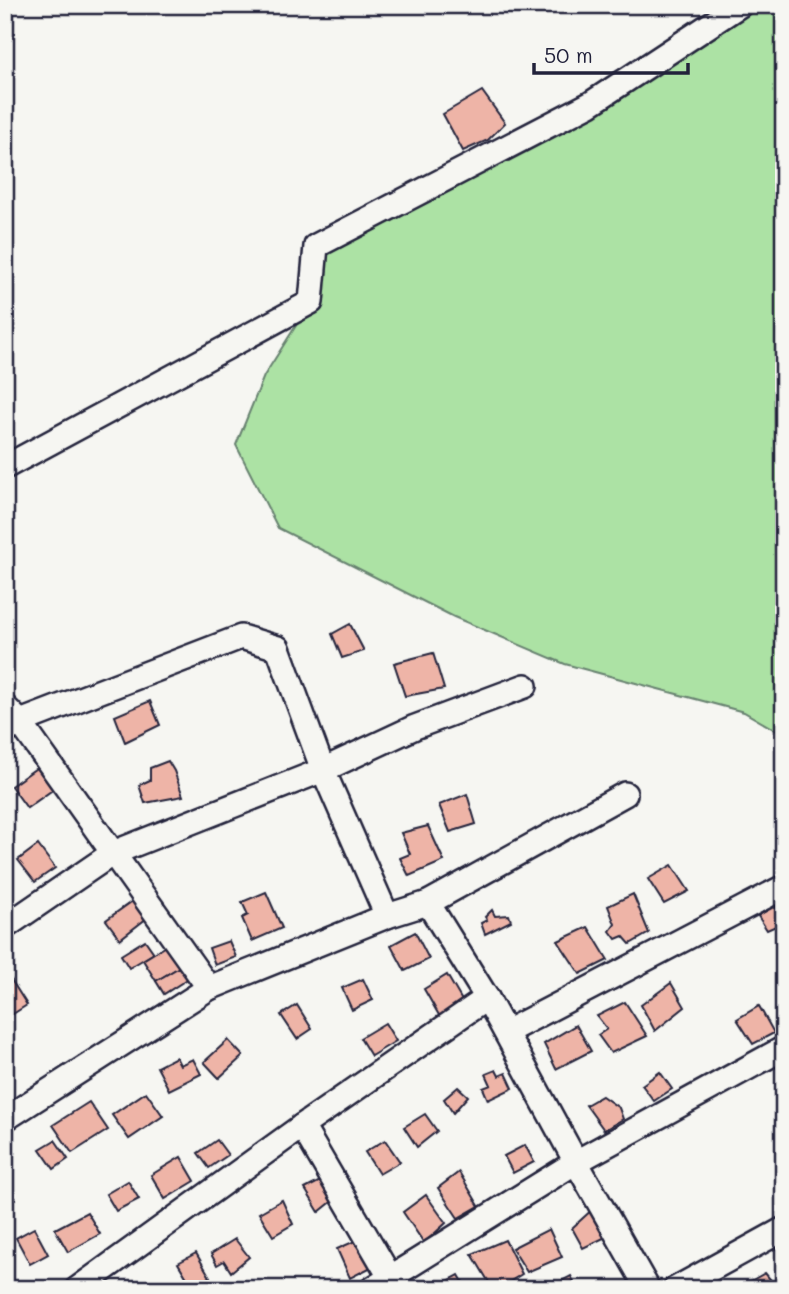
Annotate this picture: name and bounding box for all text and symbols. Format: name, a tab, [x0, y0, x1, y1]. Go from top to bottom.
scale bar	[534, 32, 688, 76]
text: 50 m	[544, 41, 593, 68]

